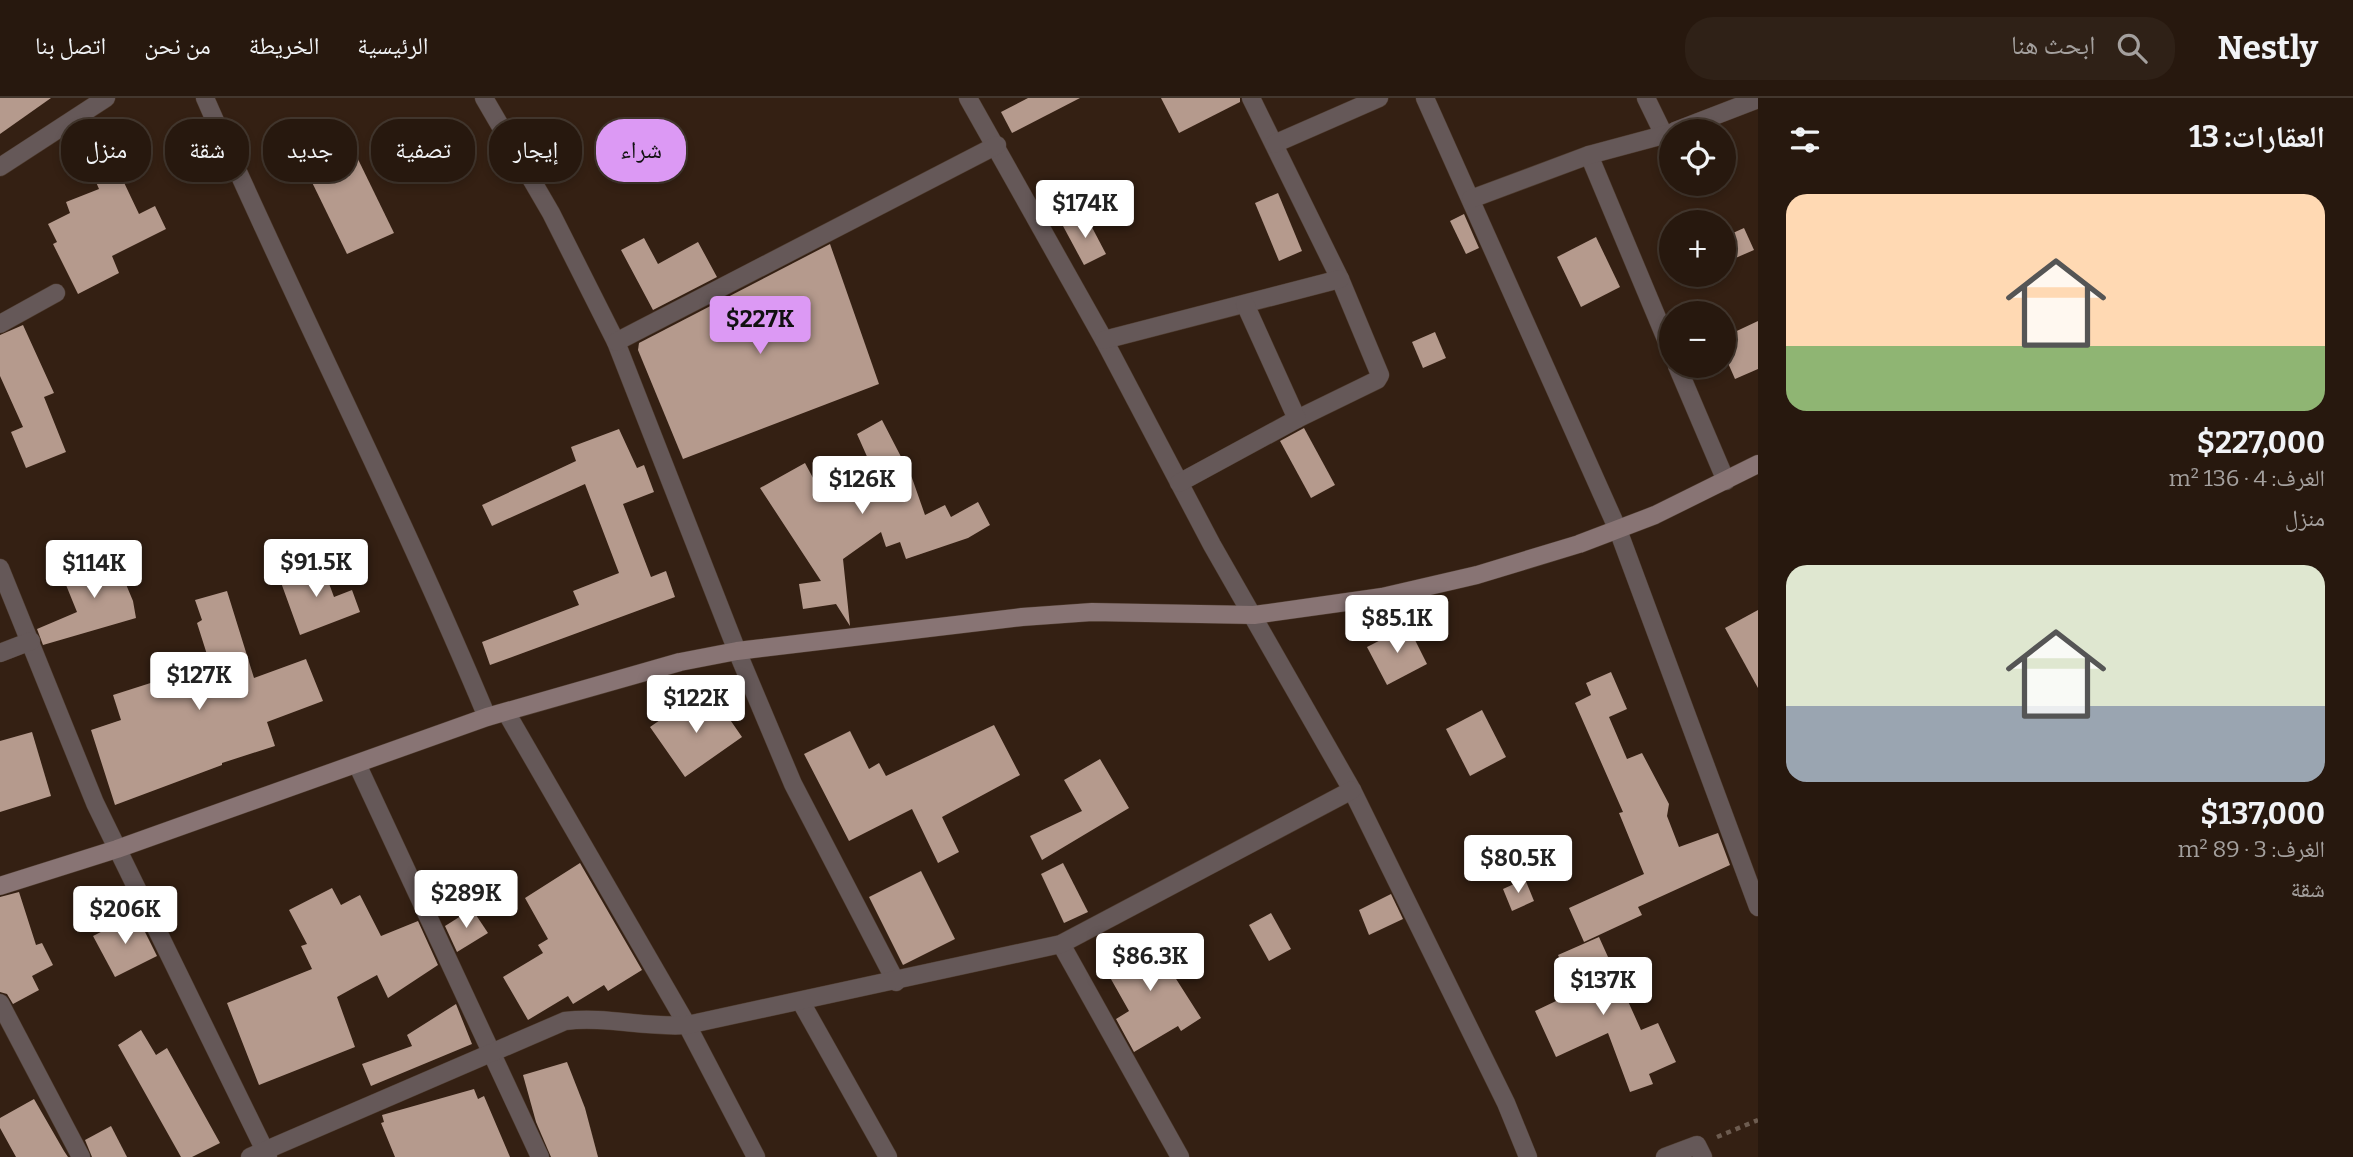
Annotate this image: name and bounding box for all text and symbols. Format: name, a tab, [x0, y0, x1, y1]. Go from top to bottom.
search box	[1685, 17, 2175, 80]
text: Nestly	[2217, 28, 2318, 68]
icon: search	[2113, 29, 2151, 67]
text: ابحث هنا	[2011, 30, 2095, 61]
text: اتصل بنا	[35, 32, 106, 60]
text: من نحن	[144, 32, 211, 60]
text: الخريطة	[249, 32, 319, 60]
text: الرئيسية	[357, 32, 429, 60]
chip: منزل	[61, 119, 151, 182]
chip: شقة	[165, 119, 249, 182]
chip: جديد	[263, 119, 357, 182]
chip: تصفية	[371, 119, 475, 182]
chip: إيجار	[489, 119, 582, 182]
chip: شراء	[596, 119, 686, 182]
map controls	[1659, 119, 1736, 378]
button: locate	[1659, 119, 1736, 196]
text: العقارات: 13	[2189, 119, 2325, 155]
icon: filters	[1786, 121, 1824, 159]
pin: $174K	[1036, 180, 1134, 240]
text: $174K	[1052, 189, 1118, 217]
button: +	[1659, 210, 1736, 287]
icon: home	[1993, 240, 2119, 366]
pin: $227K	[711, 296, 809, 356]
button: −	[1659, 301, 1736, 378]
text: $227K	[726, 305, 794, 333]
text: $227,000	[2197, 425, 2325, 461]
pin: $126K	[813, 456, 911, 516]
text: الغرف: 4 · 136 m²	[2169, 464, 2325, 492]
text: $126K	[829, 465, 895, 493]
text: منزل	[2285, 504, 2325, 532]
pin: $114K	[45, 540, 143, 600]
pin: $91.5K	[259, 540, 373, 599]
text: $91.5K	[280, 548, 352, 576]
text: $114K	[62, 549, 126, 577]
pin: $85.1K	[1340, 596, 1454, 655]
text: $85.1K	[1361, 604, 1433, 632]
icon: home	[1993, 611, 2119, 737]
pin: $127K	[150, 652, 248, 712]
text: $127K	[166, 661, 232, 689]
pin: $122K	[647, 676, 745, 735]
text: $122K	[663, 684, 729, 712]
text: $137,000	[2200, 796, 2325, 832]
text: الغرف: 3 · 89 m²	[2178, 835, 2325, 863]
pin: $80.5K	[1461, 836, 1575, 895]
text: $80.5K	[1480, 844, 1556, 872]
pin: $289K	[417, 870, 515, 930]
text: شقة	[2291, 875, 2325, 903]
text: $289K	[431, 879, 501, 907]
pin: $206K	[76, 886, 174, 946]
text: $206K	[89, 895, 161, 923]
pin: $86.3K	[1093, 934, 1207, 993]
text: $86.3K	[1112, 942, 1188, 970]
pin: $137K	[1554, 958, 1652, 1017]
text: $137K	[1570, 966, 1636, 994]

